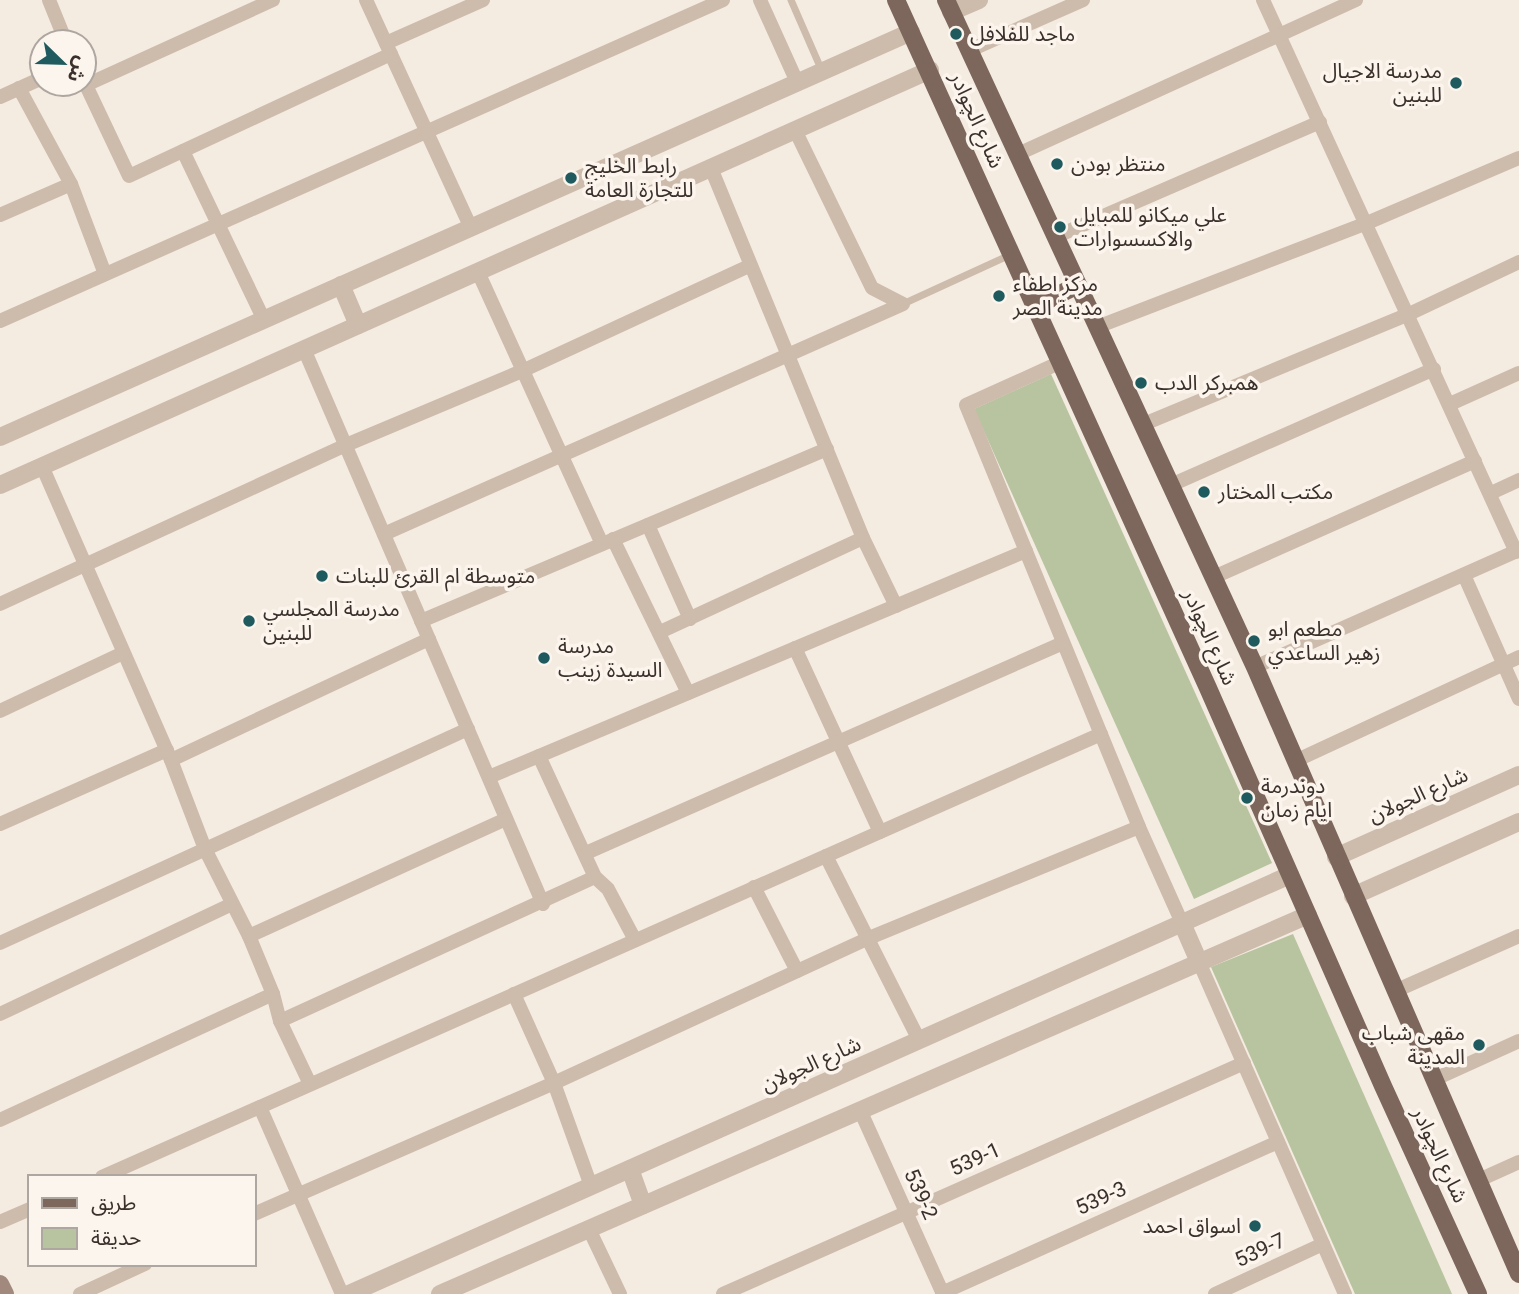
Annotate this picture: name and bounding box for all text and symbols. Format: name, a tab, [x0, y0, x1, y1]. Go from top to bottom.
place label: ماجد للفلافل	[970, 22, 1075, 46]
marker: ماجد للفلافل	[948, 26, 964, 42]
north arrow	[28, 28, 98, 98]
text: ش	[63, 53, 94, 86]
place label: مدرسة الاجيال للبنين	[1323, 59, 1442, 107]
street label: شارع الچوادر	[942, 67, 1009, 173]
marker: مدرسة الاجيال للبنين	[1448, 75, 1464, 91]
place label: منتظر بودن	[1071, 152, 1165, 176]
place label: رابط الخليج للتجارة العامة	[585, 154, 693, 202]
marker: منتظر بودن	[1049, 156, 1065, 172]
marker: رابط الخليج للتجارة العامة	[563, 170, 579, 186]
place label: علي ميكانو للمبايل والاكسسوارات	[1074, 203, 1227, 251]
marker: علي ميكانو للمبايل والاكسسوارات	[1052, 219, 1068, 235]
place label: مركز اطفاء مدينة الصر	[1012, 272, 1103, 320]
marker: مركز اطفاء مدينة الصر	[991, 288, 1007, 304]
place label: همبركر الدب	[1155, 371, 1259, 395]
marker: همبركر الدب	[1133, 375, 1149, 391]
place label: مكتب المختار	[1217, 480, 1333, 504]
marker: مكتب المختار	[1196, 484, 1212, 500]
place label: متوسطة ام القرئ للبنات	[336, 564, 535, 592]
marker: متوسطة ام القرئ للبنات	[314, 568, 330, 584]
street label: شارع الچوادر	[1175, 584, 1242, 690]
place label: مدرسة المجلسي للبنين	[263, 597, 400, 645]
marker: مدرسة المجلسي للبنين	[241, 613, 257, 629]
place label: مطعم ابو زهير الساعدي	[1268, 617, 1380, 669]
marker: مطعم ابو زهير الساعدي	[1246, 633, 1262, 649]
place label: مدرسة السيدة زينب	[558, 634, 663, 682]
marker: مدرسة السيدة زينب	[536, 650, 552, 666]
street label: شارع الجولان	[1364, 762, 1473, 830]
place label: دوندرمة ايام زمان	[1261, 774, 1332, 826]
marker: دوندرمة ايام زمان	[1239, 790, 1255, 806]
place label: مقهى شباب المدينة	[1362, 1021, 1465, 1069]
street label: شارع الجولان	[757, 1031, 866, 1099]
marker: مقهى شباب المدينة	[1471, 1037, 1487, 1053]
street label: شارع الچوادر	[1404, 1103, 1473, 1208]
street label: 539-1	[946, 1137, 1004, 1181]
street label: 539-2	[899, 1165, 943, 1223]
legend	[28, 1175, 256, 1266]
street label: 539-3	[1072, 1176, 1130, 1220]
text: طريق	[91, 1191, 136, 1216]
place label: اسواق احمد	[1142, 1214, 1241, 1238]
marker: اسواق احمد	[1247, 1218, 1263, 1234]
text: حديقة	[91, 1226, 141, 1250]
street label: 539-7	[1231, 1228, 1289, 1272]

